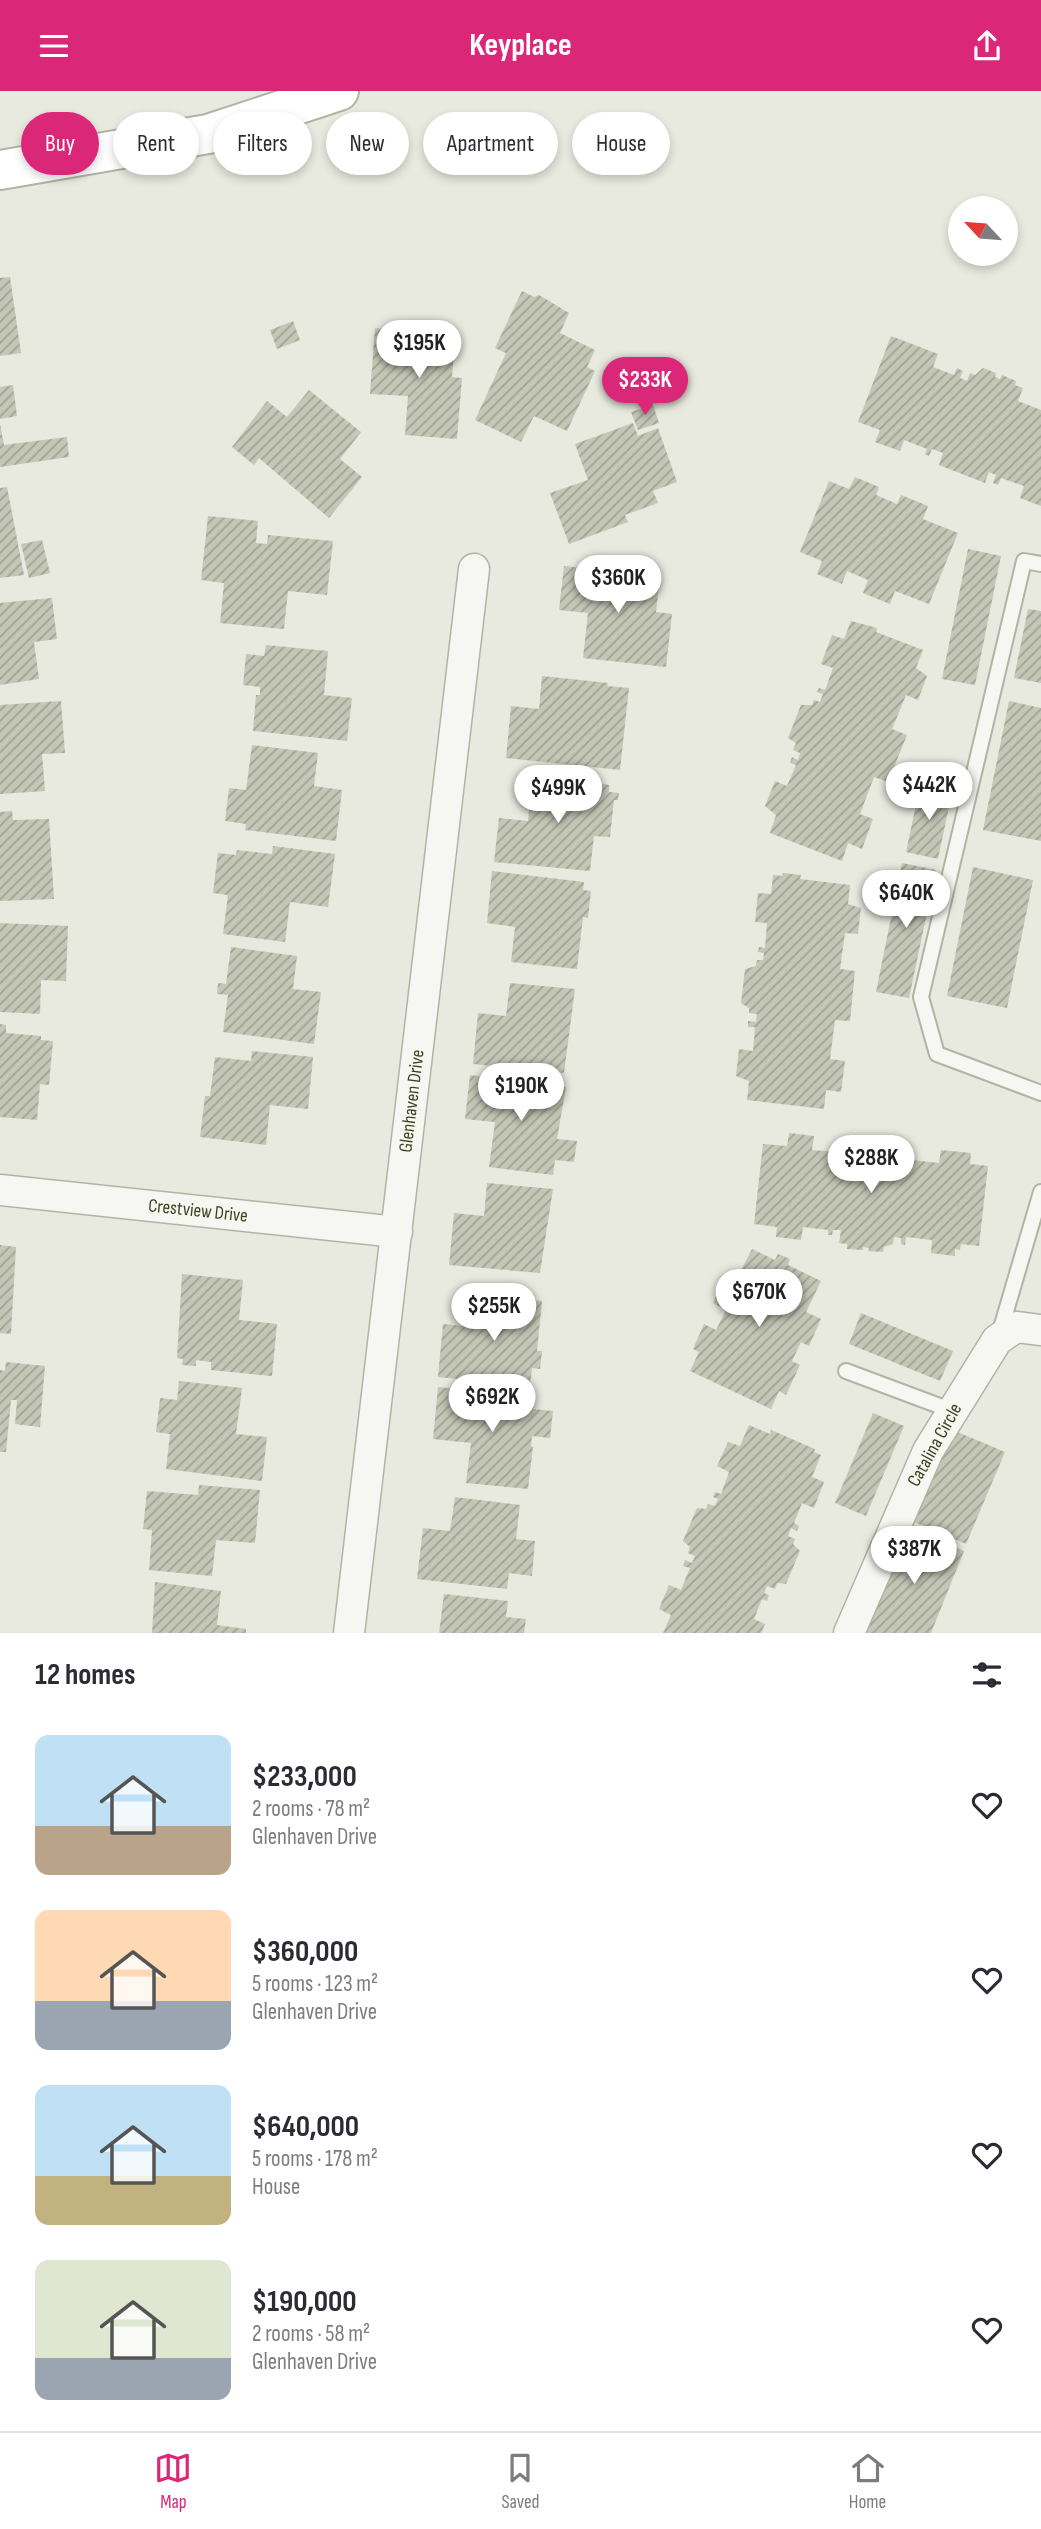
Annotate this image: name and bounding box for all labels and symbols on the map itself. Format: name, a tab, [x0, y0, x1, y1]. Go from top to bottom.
north arrow	[948, 196, 1018, 266]
pin: $195K	[370, 321, 468, 380]
pin: $233K	[596, 357, 694, 417]
pin: $360K	[569, 555, 667, 615]
pin: $442K	[880, 763, 978, 822]
pin: $499K	[509, 765, 607, 825]
pin: $640K	[857, 871, 955, 930]
street label: Glenhaven Drive	[394, 1048, 430, 1154]
pin: $190K	[472, 1063, 570, 1123]
pin: $288K	[822, 1135, 920, 1195]
street label: Crestview Drive	[147, 1194, 249, 1228]
pin: $670K	[710, 1269, 808, 1329]
pin: $255K	[445, 1283, 543, 1343]
pin: $692K	[443, 1375, 541, 1434]
street label: Catalina Circle	[903, 1399, 967, 1491]
pin: $387K	[865, 1527, 963, 1586]

